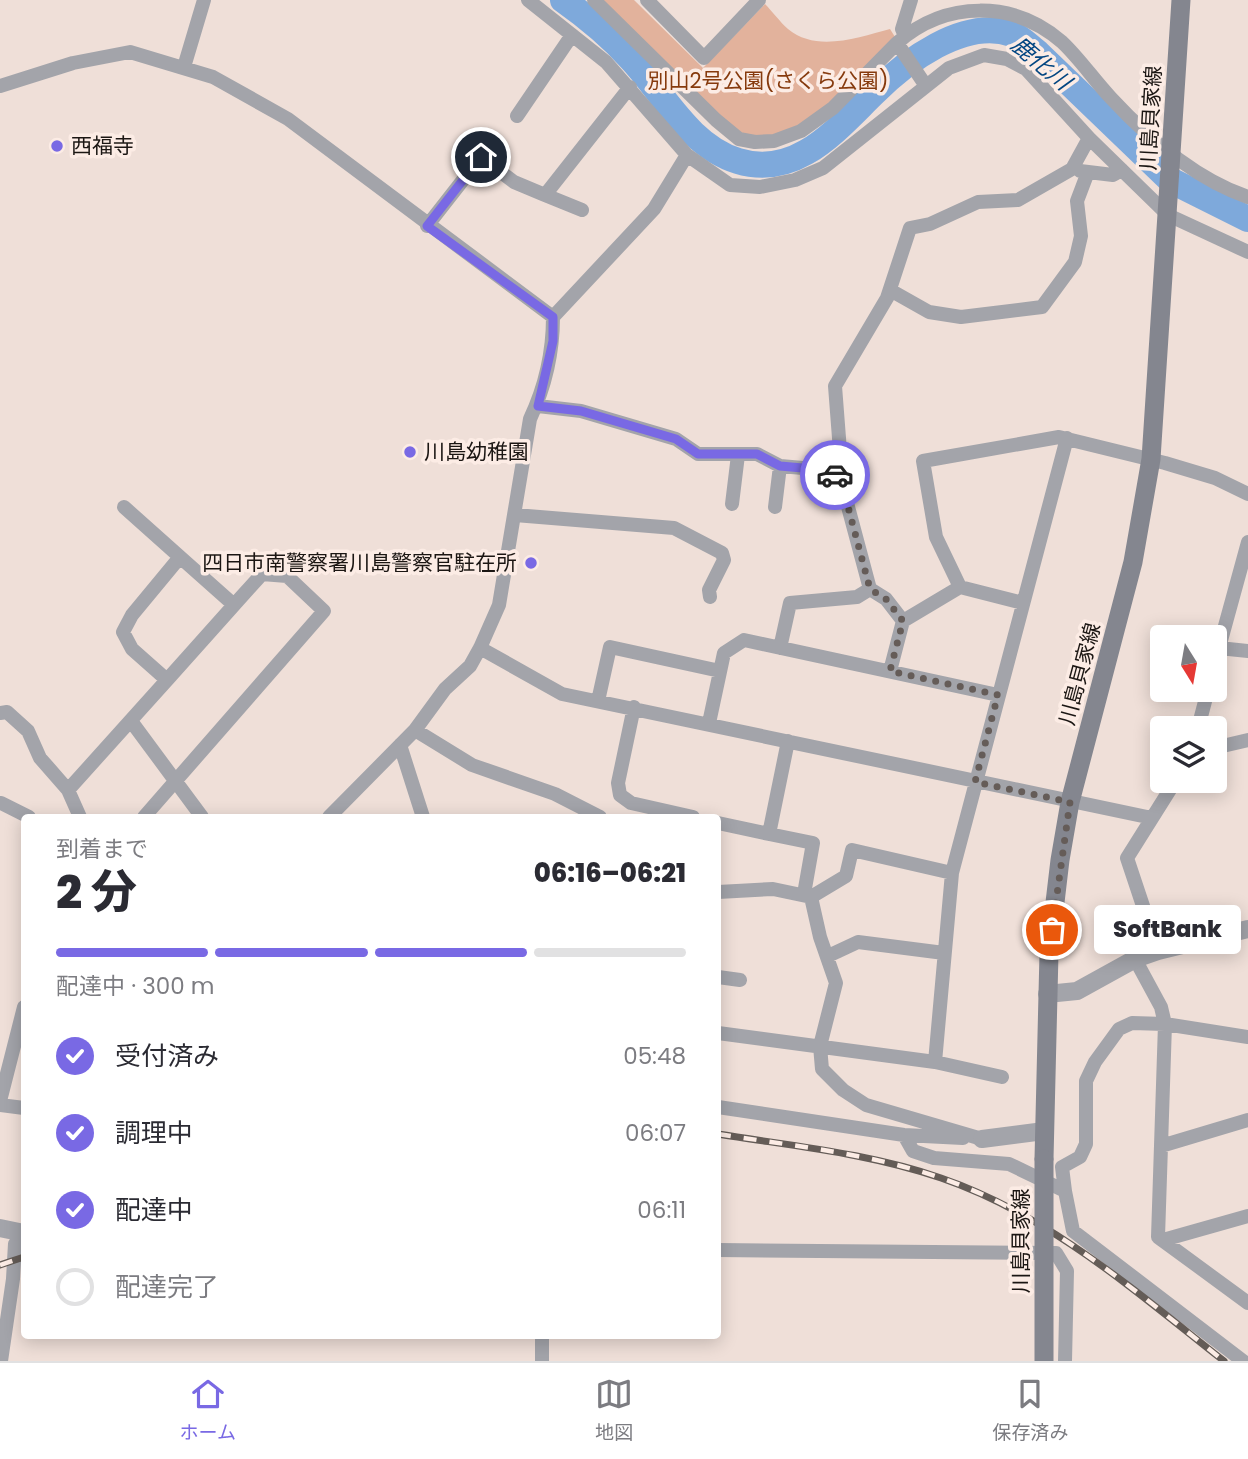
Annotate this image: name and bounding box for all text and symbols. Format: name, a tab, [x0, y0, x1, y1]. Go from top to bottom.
water label: 鹿化川	[1004, 29, 1080, 99]
street label: 川島貝家線	[1133, 65, 1168, 171]
park label: 別山2号公園(さくら公園)	[647, 66, 889, 95]
pin	[451, 127, 511, 187]
place label: 西福寺	[71, 131, 134, 160]
marker: 西福寺	[49, 138, 65, 154]
icon: home	[462, 138, 500, 176]
place label: 川島幼稚園	[424, 437, 529, 466]
courier	[800, 440, 870, 510]
marker: 川島幼稚園	[402, 444, 418, 460]
icon: car	[816, 456, 854, 494]
place label: 四日市南警察署川島警察官駐在所	[202, 548, 517, 577]
marker: 四日市南警察署川島警察官駐在所	[523, 555, 539, 571]
street label: 川島貝家線	[1052, 619, 1107, 728]
north arrow	[1150, 625, 1227, 702]
map controls	[1150, 625, 1227, 793]
button: layers	[1150, 716, 1227, 793]
text: 到着まで	[56, 833, 148, 865]
text: 06:16–06:21	[534, 855, 686, 891]
text: 2 分	[56, 860, 137, 924]
pin	[1022, 900, 1082, 960]
callout: SoftBank	[1094, 906, 1241, 954]
icon: bag	[1033, 911, 1071, 949]
text: SoftBank	[1113, 913, 1222, 945]
text: 配達中 · 300 m	[56, 970, 214, 1002]
icon: check	[56, 1037, 94, 1075]
text: 受付済み	[115, 1038, 219, 1074]
text: 05:48	[623, 1040, 686, 1072]
icon: check	[56, 1114, 94, 1152]
text: 調理中	[115, 1115, 193, 1151]
text: 06:07	[625, 1117, 686, 1149]
street label: 川島貝家線	[1006, 1189, 1035, 1294]
icon: check	[56, 1191, 94, 1229]
text: 配達中	[115, 1192, 193, 1228]
text: 06:11	[637, 1194, 686, 1226]
text: 配達完了	[115, 1269, 219, 1305]
tab: ホーム	[180, 1375, 236, 1447]
tab: 地図	[595, 1375, 633, 1447]
tab: 保存済み	[992, 1375, 1068, 1447]

